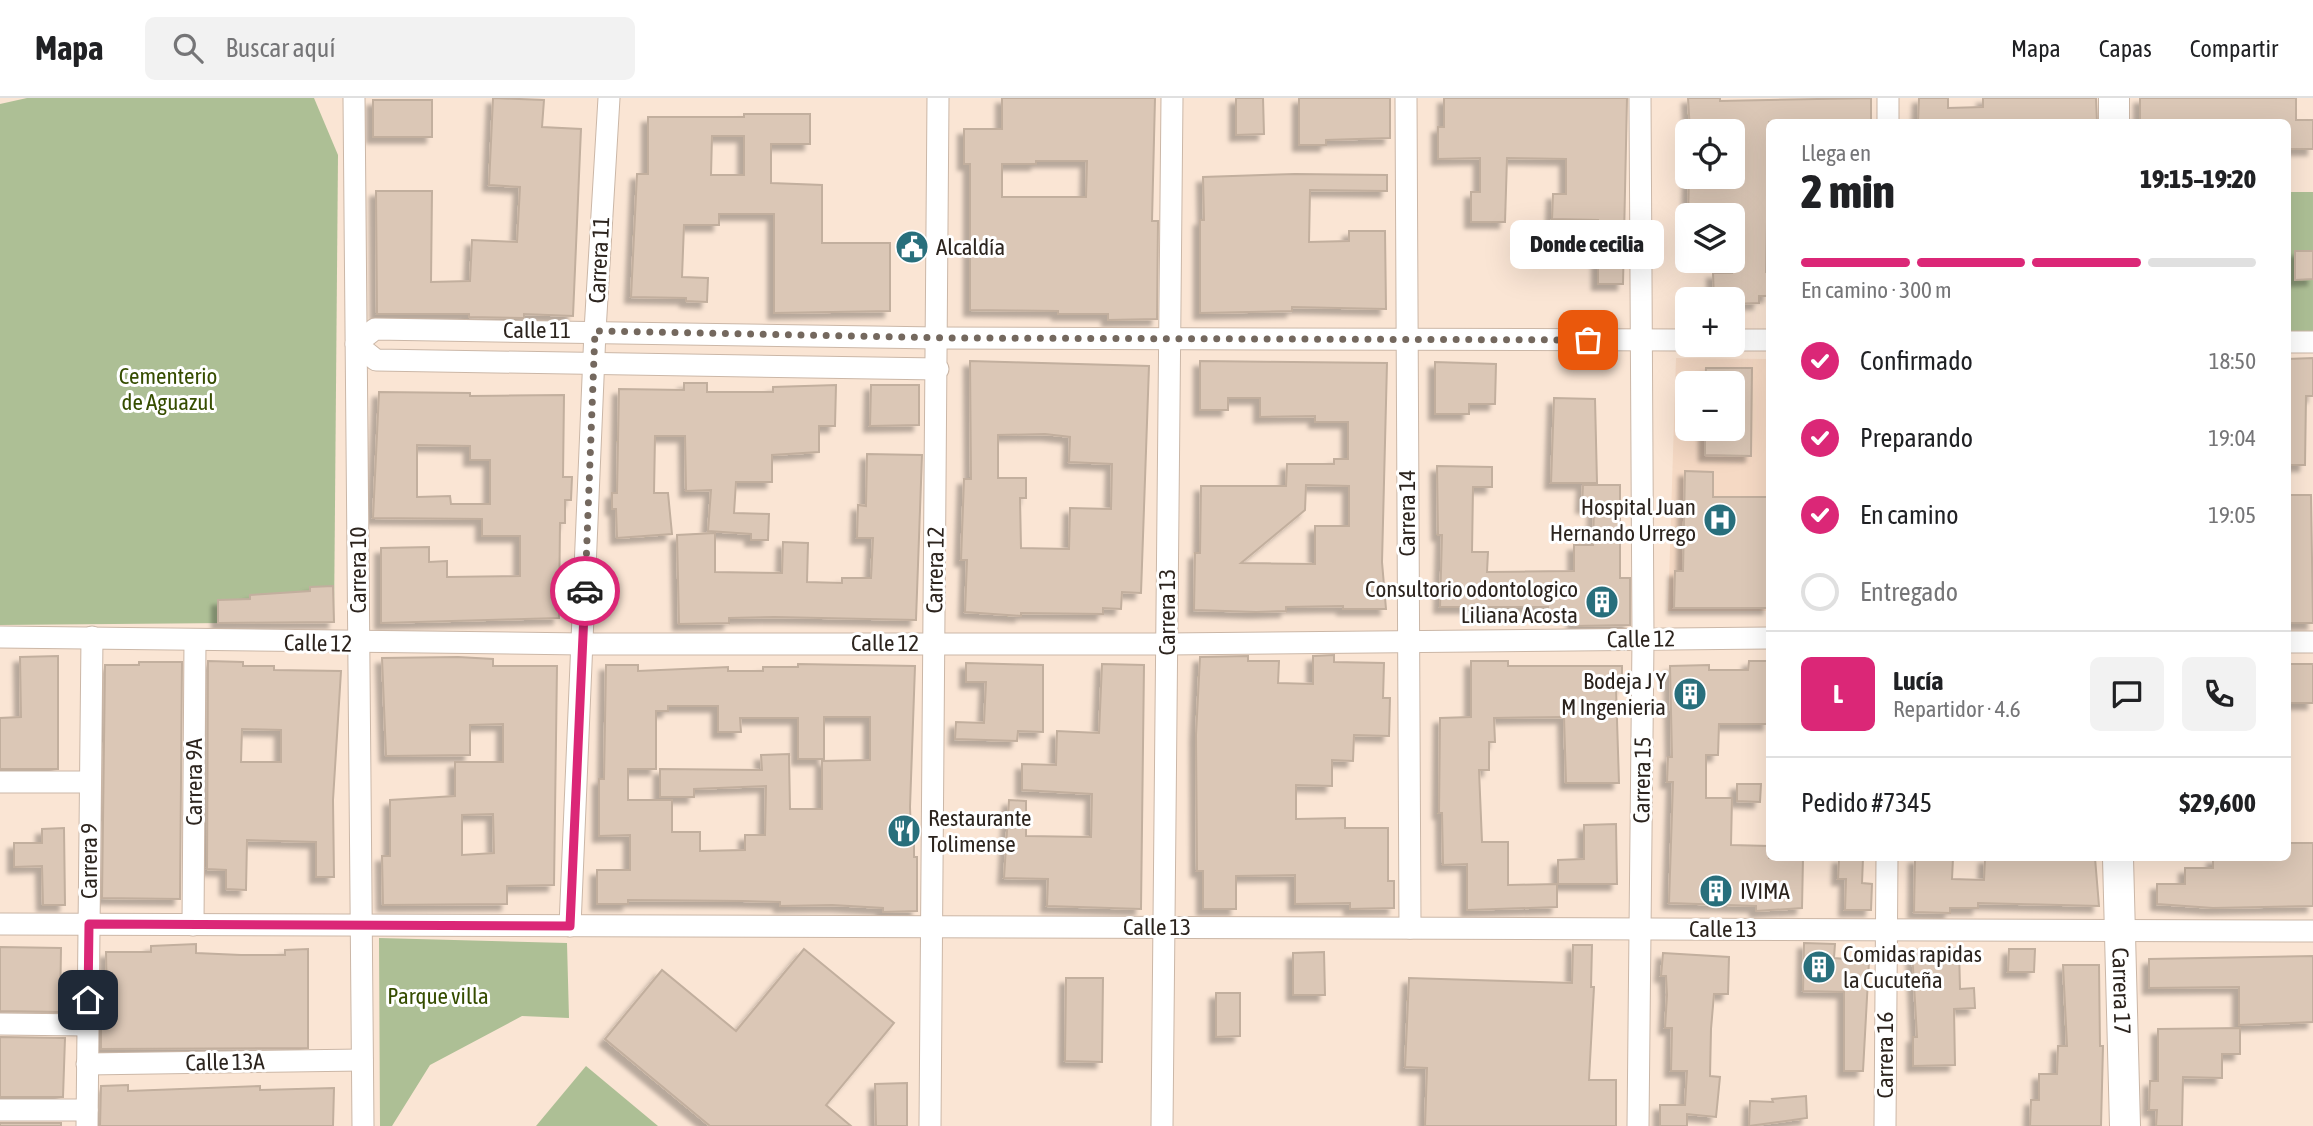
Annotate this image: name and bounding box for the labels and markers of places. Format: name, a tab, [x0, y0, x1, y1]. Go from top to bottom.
callout: Donde cecilia	[1511, 221, 1665, 270]
public building icon: Alcaldía	[893, 228, 931, 266]
place label: Alcaldía	[936, 234, 1005, 260]
pin	[1558, 310, 1618, 370]
place label: Hospital Juan Hernando Urrego	[1550, 494, 1696, 546]
hospital icon: Hospital Juan Hernando Urrego	[1701, 501, 1739, 539]
place label: Consultorio odontologico Liliana Acosta	[1365, 576, 1578, 628]
building icon: Consultorio odontologico Liliana Acosta	[1583, 583, 1621, 621]
place label: Bodeja J Y M Ingenieria	[1561, 668, 1667, 720]
building icon: Bodeja J Y M Ingenieria	[1671, 675, 1709, 713]
place label: Restaurante Tolimense	[928, 805, 1032, 857]
restaurant icon: Restaurante Tolimense	[885, 812, 923, 850]
building icon: IVIMA	[1697, 872, 1735, 910]
place label: IVIMA	[1740, 878, 1790, 904]
place label: Comidas rapidas la Cucuteña	[1843, 941, 1982, 993]
building icon: Comidas rapidas la Cucuteña	[1800, 948, 1838, 986]
pin	[58, 970, 118, 1030]

